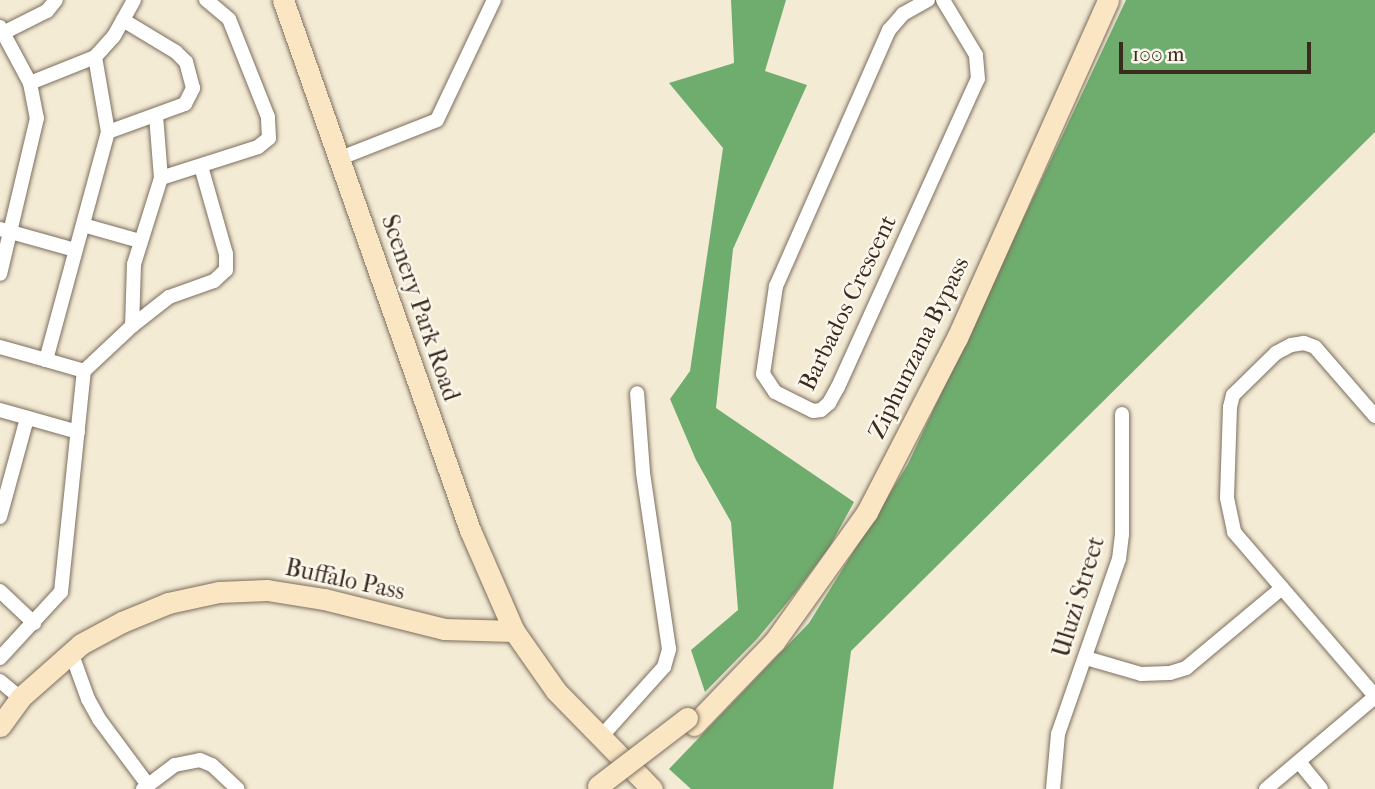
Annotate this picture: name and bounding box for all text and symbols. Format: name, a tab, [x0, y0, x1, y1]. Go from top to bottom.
scale bar	[1123, 28, 1316, 72]
text: 100 m	[1132, 42, 1185, 66]
street label: Scenery Park Road	[375, 211, 465, 405]
street label: Barbados Crescent	[793, 211, 903, 395]
street label: Ziphunzana Bypass	[862, 252, 976, 444]
street label: Uluzi Street	[1047, 533, 1111, 661]
street label: Buffalo Pass	[283, 553, 407, 607]

